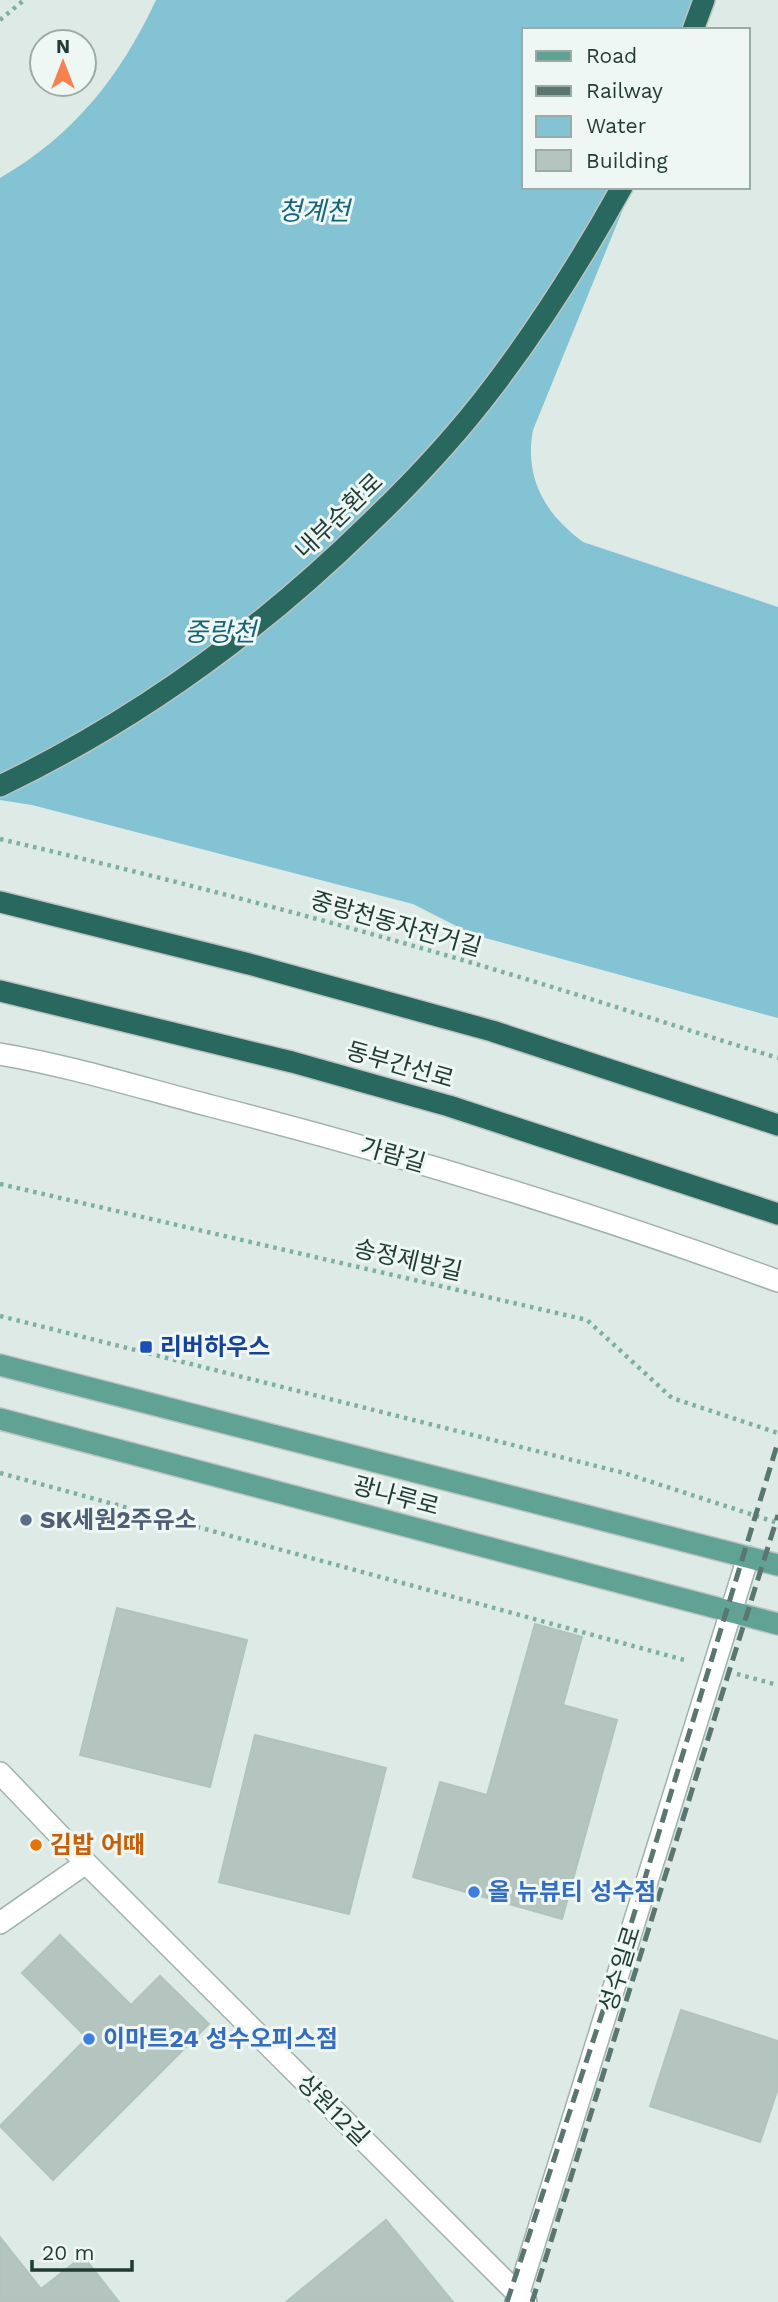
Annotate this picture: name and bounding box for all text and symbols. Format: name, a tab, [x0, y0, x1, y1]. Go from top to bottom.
north arrow	[28, 28, 98, 98]
legend	[522, 28, 750, 189]
text: N	[56, 35, 70, 58]
text: Road	[586, 43, 637, 68]
text: Railway	[586, 78, 663, 103]
text: Water	[586, 113, 647, 138]
text: Building	[586, 148, 668, 173]
water label: 청계천	[278, 196, 353, 226]
street label: 내부순환로	[290, 468, 388, 564]
water label: 중랑천	[184, 617, 259, 647]
street label: 중랑천동자전거길	[307, 886, 485, 962]
street label: 동부간선로	[343, 1036, 457, 1094]
street label: 가람길	[357, 1132, 429, 1178]
street label: 송정제방길	[351, 1234, 465, 1286]
place label: 리버하우스	[160, 1333, 270, 1361]
marker: 리버하우스	[138, 1339, 154, 1355]
street label: 광나루로	[350, 1471, 442, 1521]
place label: SK세원2주유소	[40, 1506, 197, 1534]
marker: SK세원2주유소	[18, 1512, 34, 1528]
place label: 김밥 어때	[50, 1831, 145, 1859]
marker: 김밥 어때	[28, 1837, 44, 1853]
place label: 올 뉴뷰티 성수점	[488, 1878, 656, 1906]
marker: 올 뉴뷰티 성수점	[466, 1884, 482, 1900]
street label: 성수일로	[594, 1923, 646, 2015]
place label: 이마트24 성수오피스점	[103, 2025, 338, 2053]
marker: 이마트24 성수오피스점	[81, 2031, 97, 2047]
street label: 상원12길	[291, 2068, 375, 2152]
scale bar	[32, 2228, 131, 2272]
text: 20 m	[42, 2240, 94, 2265]

